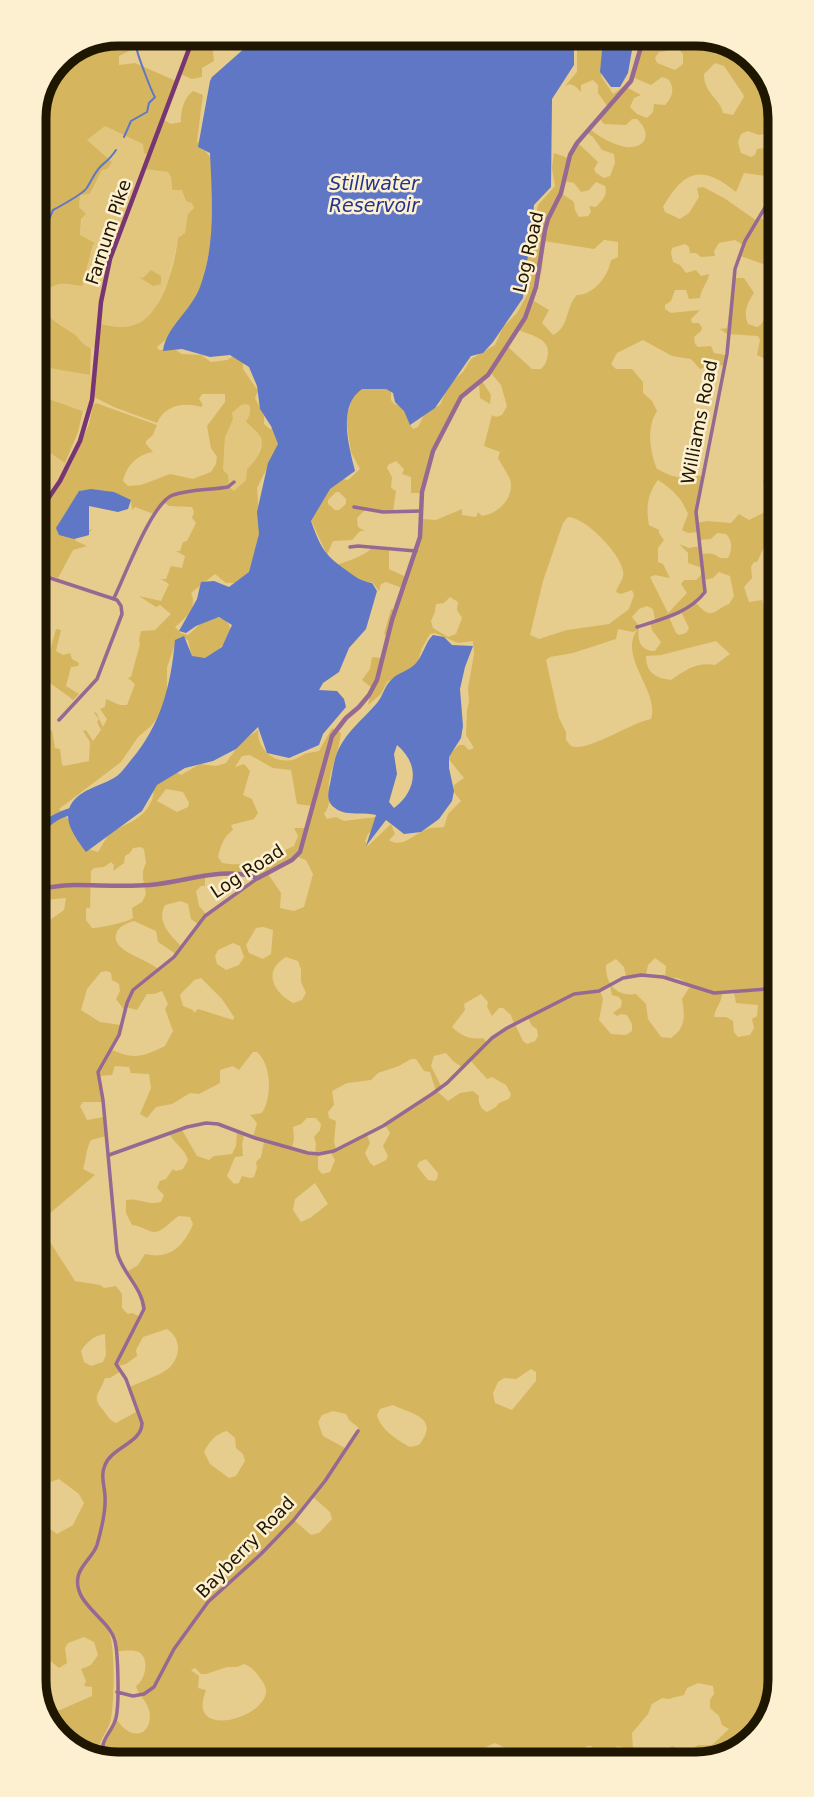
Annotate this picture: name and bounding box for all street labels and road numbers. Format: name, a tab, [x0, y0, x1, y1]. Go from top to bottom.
street label: Farnum Pike	[81, 177, 135, 287]
street label: Log Road	[508, 209, 548, 295]
street label: Williams Road	[677, 358, 721, 486]
street label: Log Road	[206, 840, 288, 902]
street label: Bayberry Road	[191, 1492, 299, 1602]

